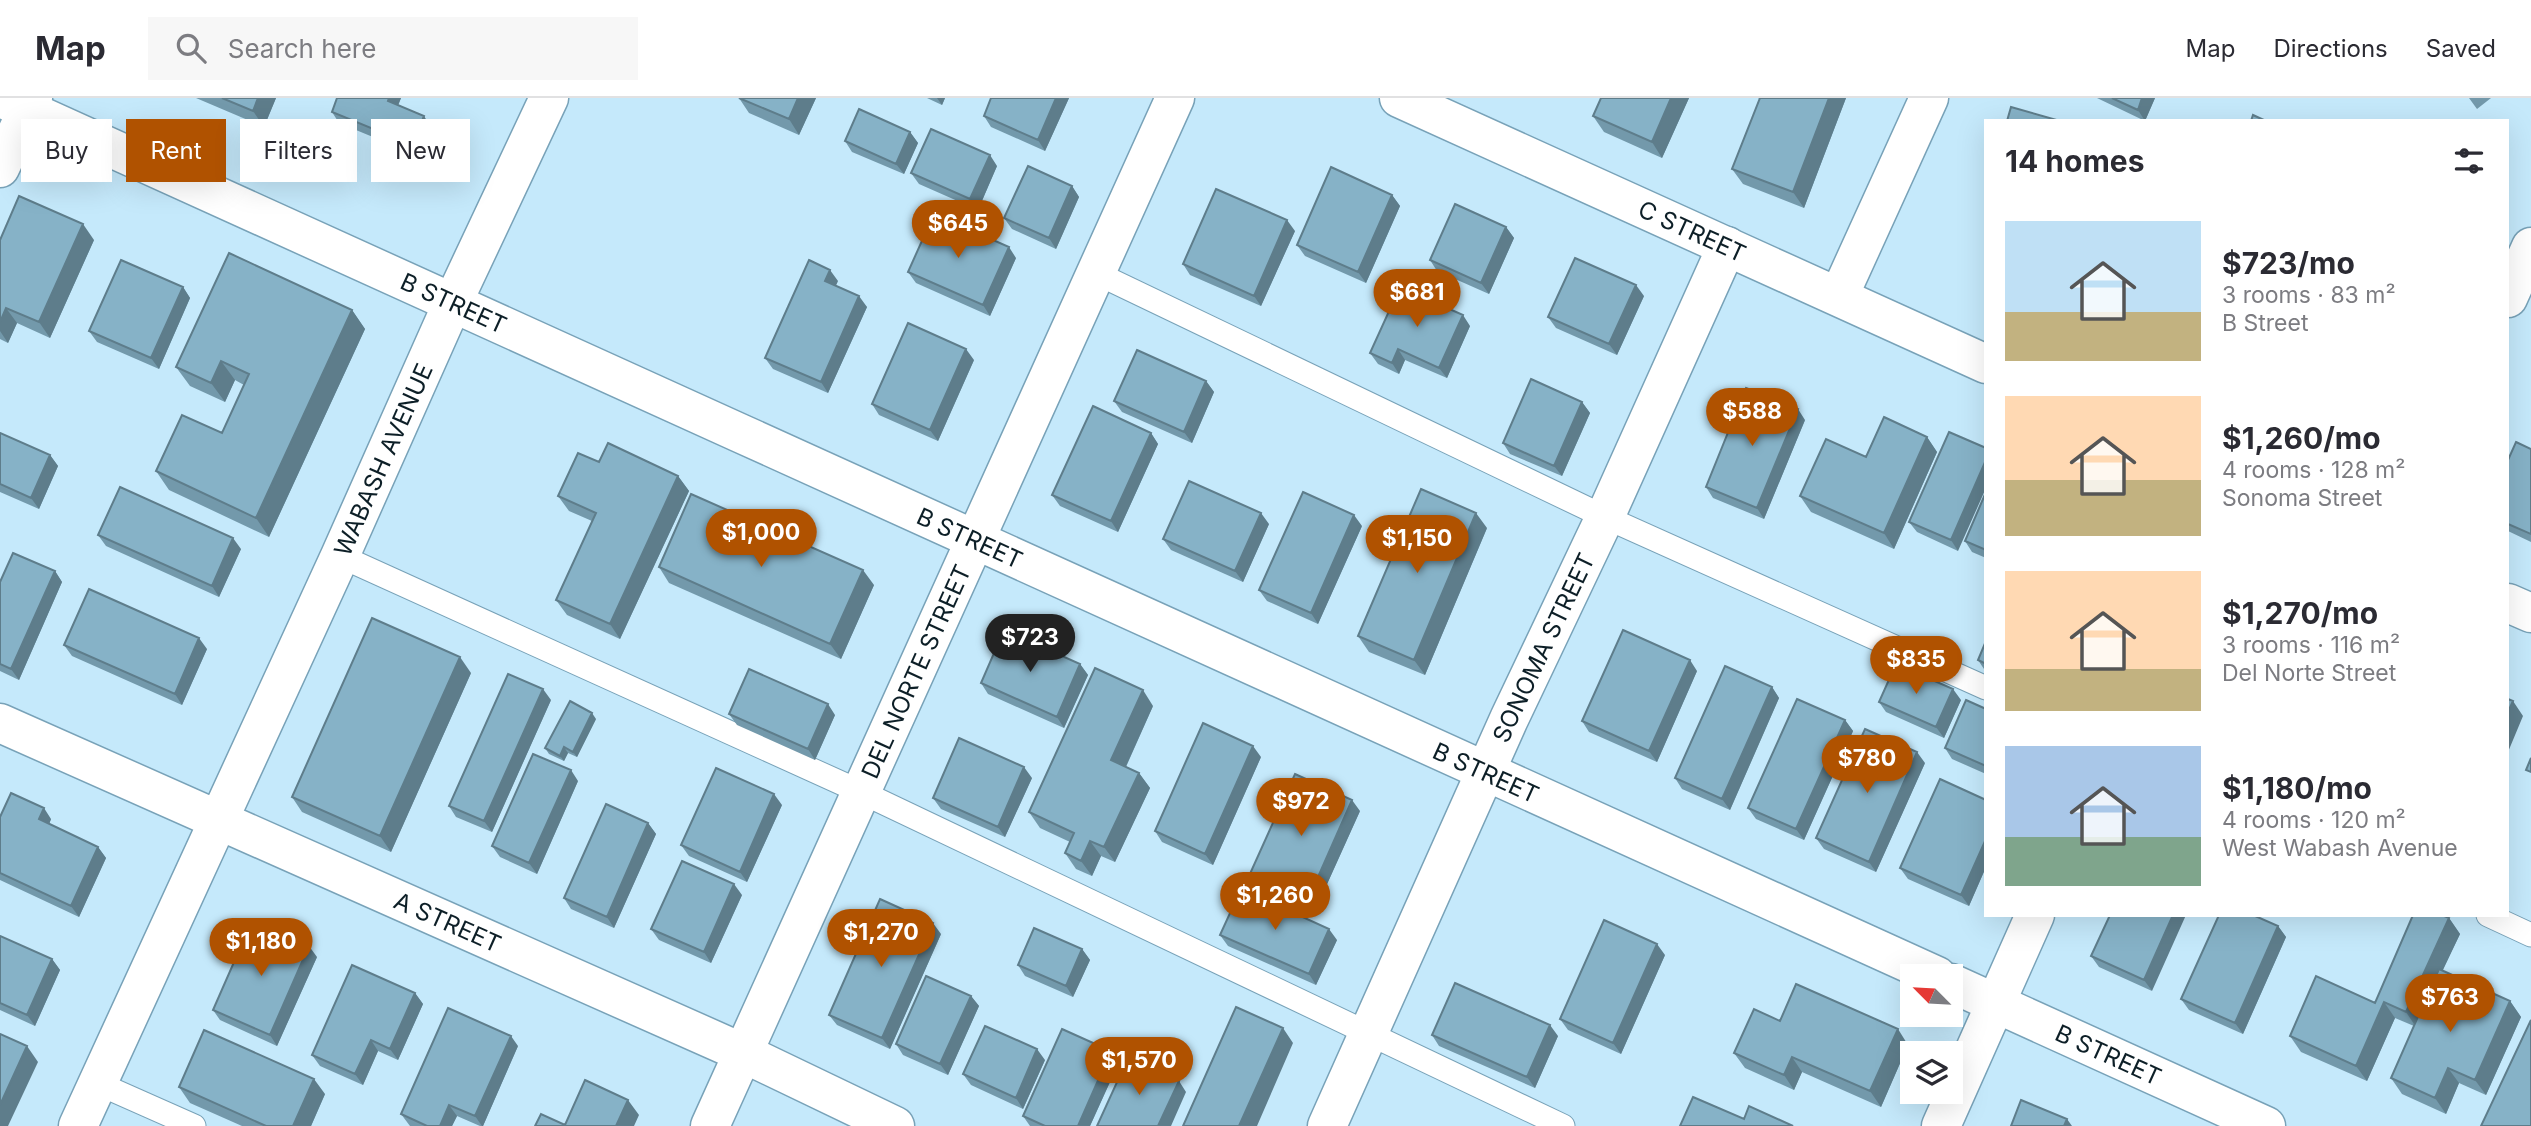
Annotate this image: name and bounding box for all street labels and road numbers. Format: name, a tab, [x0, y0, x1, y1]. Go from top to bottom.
street label: C STREET	[1634, 194, 1751, 268]
street label: B STREET	[396, 266, 511, 340]
street label: WABASH AVENUE	[328, 359, 438, 560]
street label: B STREET	[912, 501, 1027, 574]
street label: SONOMA STREET	[1486, 548, 1600, 747]
street label: DEL NORTE STREET	[855, 560, 977, 783]
street label: B STREET	[1428, 736, 1544, 809]
street label: A STREET	[390, 885, 506, 958]
street label: B STREET	[2051, 1018, 2166, 1091]

